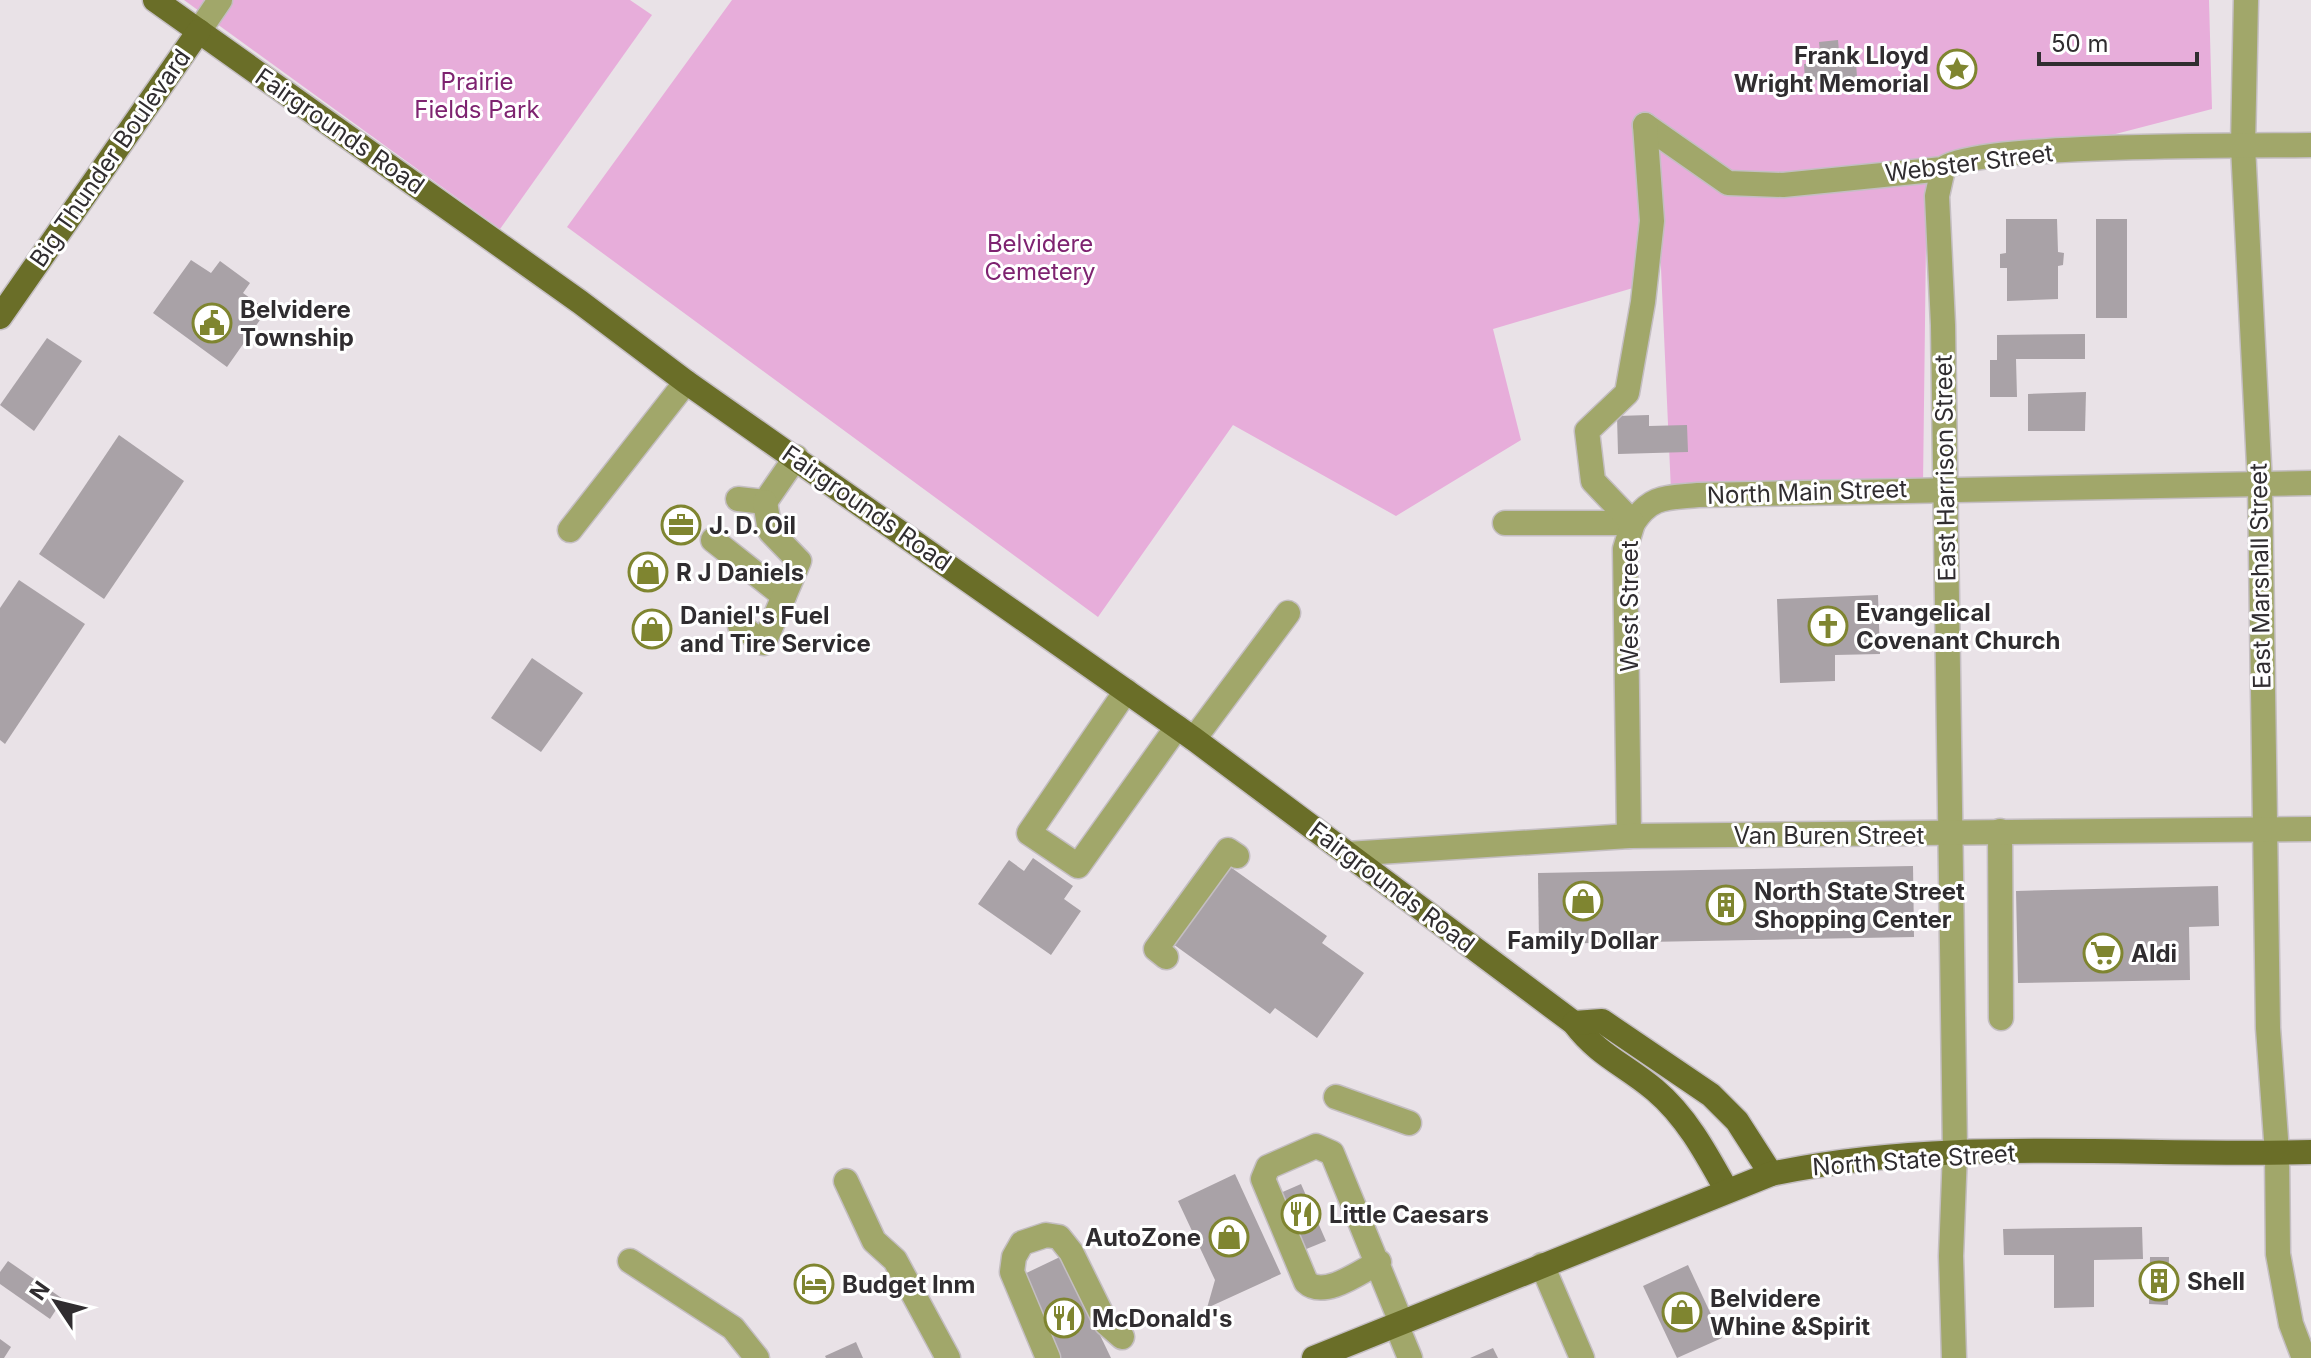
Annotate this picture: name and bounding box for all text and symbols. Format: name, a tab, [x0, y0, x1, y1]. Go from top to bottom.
scale bar	[2039, 16, 2197, 66]
text: 50 m	[2051, 29, 2109, 58]
place label: Frank Lloyd Wright Memorial	[1734, 41, 1929, 98]
street label: Big Thunder Boulevard	[24, 43, 196, 273]
place icon: Frank Lloyd Wright Memorial	[1936, 48, 1978, 90]
street label: Fairgrounds Road	[250, 62, 430, 200]
park label: Prairie Fields Park	[414, 67, 540, 124]
street label: Webster Street	[1883, 138, 2055, 188]
park label: Belvidere Cemetery	[984, 229, 1096, 286]
place label: Belvidere Township	[240, 295, 354, 352]
public building icon: Belvidere Township	[191, 302, 233, 344]
street label: East Harrison Street	[1929, 354, 1961, 582]
street label: Fairgrounds Road	[777, 439, 957, 577]
street label: East Marshall Street	[2244, 463, 2276, 689]
street label: North Main Street	[1706, 474, 1908, 510]
office icon: J. D. Oil	[660, 504, 702, 546]
place label: J. D. Oil	[709, 511, 796, 540]
street label: West Street	[1615, 540, 1644, 672]
shop icon: R J Daniels	[627, 551, 669, 593]
place label: R J Daniels	[676, 558, 804, 587]
place label: Evangelical Covenant Church	[1856, 598, 2060, 655]
place label: Daniel's Fuel and Tire Service	[680, 601, 871, 658]
church icon: Evangelical Covenant Church	[1807, 605, 1849, 647]
shop icon: Daniel's Fuel and Tire Service	[631, 608, 673, 650]
street label: Fairgrounds Road	[1304, 815, 1480, 959]
street label: Van Buren Street	[1734, 821, 1925, 850]
place label: North State Street Shopping Center	[1754, 877, 1965, 934]
shop icon: Family Dollar	[1562, 880, 1604, 922]
building icon: North State Street Shopping Center	[1705, 884, 1747, 926]
place label: Family Dollar	[1507, 926, 1659, 955]
supermarket icon: Aldi	[2082, 932, 2124, 974]
place label: Aldi	[2131, 939, 2177, 968]
street label: North State Street	[1811, 1138, 2017, 1182]
restaurant icon: Little Caesars	[1280, 1193, 1322, 1235]
place label: Little Caesars	[1329, 1200, 1489, 1229]
shop icon: AutoZone	[1208, 1216, 1250, 1258]
place label: AutoZone	[1085, 1223, 1201, 1252]
building icon: Shell	[2138, 1260, 2180, 1302]
north arrow	[16, 1262, 96, 1342]
hotel icon: Budget Inm	[793, 1263, 835, 1305]
place label: Shell	[2187, 1267, 2245, 1296]
place label: Budget Inm	[842, 1270, 975, 1299]
text: N	[24, 1276, 55, 1305]
place label: Belvidere Whine &Spirit	[1710, 1284, 1870, 1341]
shop icon: Belvidere Whine &Spirit	[1661, 1291, 1703, 1333]
restaurant icon: McDonald's	[1043, 1297, 1085, 1339]
place label: McDonald's	[1092, 1304, 1232, 1333]

